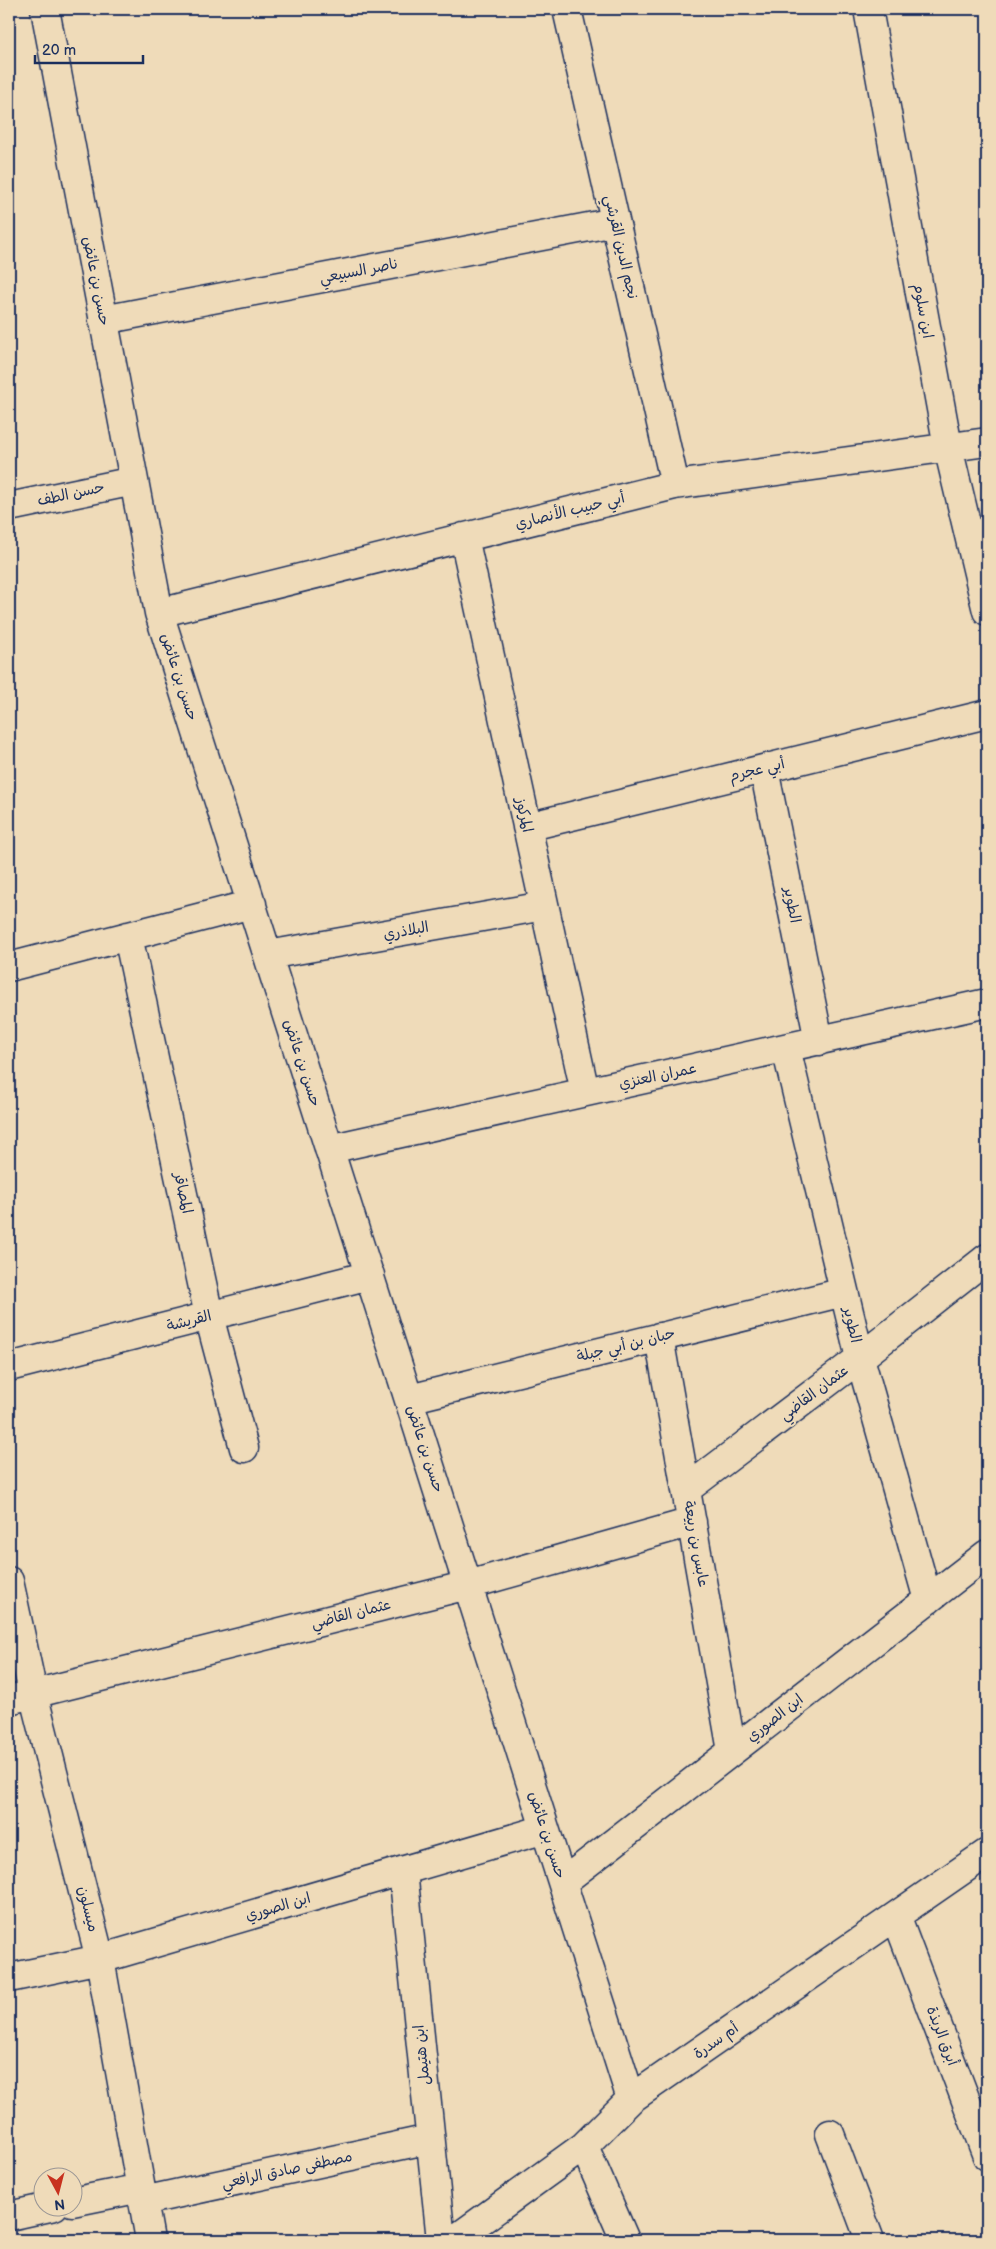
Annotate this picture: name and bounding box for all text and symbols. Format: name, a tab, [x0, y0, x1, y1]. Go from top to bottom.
scale bar	[35, 32, 142, 64]
text: 20 m	[42, 41, 76, 60]
street label: نجم الدين القرشي	[597, 193, 642, 302]
street label: حسن بن عائض	[78, 235, 114, 327]
street label: ناصر السبيعي	[318, 254, 401, 291]
street label: ابن سلوم	[907, 282, 937, 340]
street label: حسن الطف	[36, 478, 106, 510]
street label: أبي حبيب الأنصاري	[513, 487, 628, 537]
street label: حسن بن عائض	[156, 631, 202, 723]
street label: أبي عجرم	[727, 754, 788, 789]
street label: المركوز	[511, 795, 537, 834]
street label: الطوير	[779, 884, 805, 924]
street label: البلاذري	[382, 918, 430, 945]
street label: حسن بن عائض	[279, 1017, 325, 1109]
street label: عمران العنزي	[617, 1058, 699, 1095]
street label: المصاقر	[169, 1169, 197, 1215]
street label: الطوير	[838, 1303, 865, 1345]
street label: القريشة	[165, 1306, 213, 1336]
street label: حبان بن أبي جبلة	[575, 1324, 678, 1369]
street label: عثمان القاضي	[776, 1361, 854, 1427]
street label: حسن بن عائض	[402, 1403, 448, 1495]
street label: عابس بن ربيعة	[679, 1499, 713, 1589]
street label: عثمان القاضي	[309, 1595, 394, 1636]
street label: ابن الصوري	[743, 1690, 808, 1747]
street label: حسن بن عائض	[524, 1789, 570, 1881]
street label: ميسلون	[73, 1884, 103, 1934]
street label: ابن الصوري	[243, 1889, 313, 1926]
street label: أبرق الربذة	[922, 2003, 962, 2069]
street label: أم سدرة	[690, 2018, 743, 2064]
street label: ابن هتيمل	[409, 2024, 435, 2086]
street label: مصطفى صادق الرافعي	[220, 2147, 355, 2196]
north arrow	[32, 2166, 82, 2216]
text: N	[53, 2195, 66, 2213]

